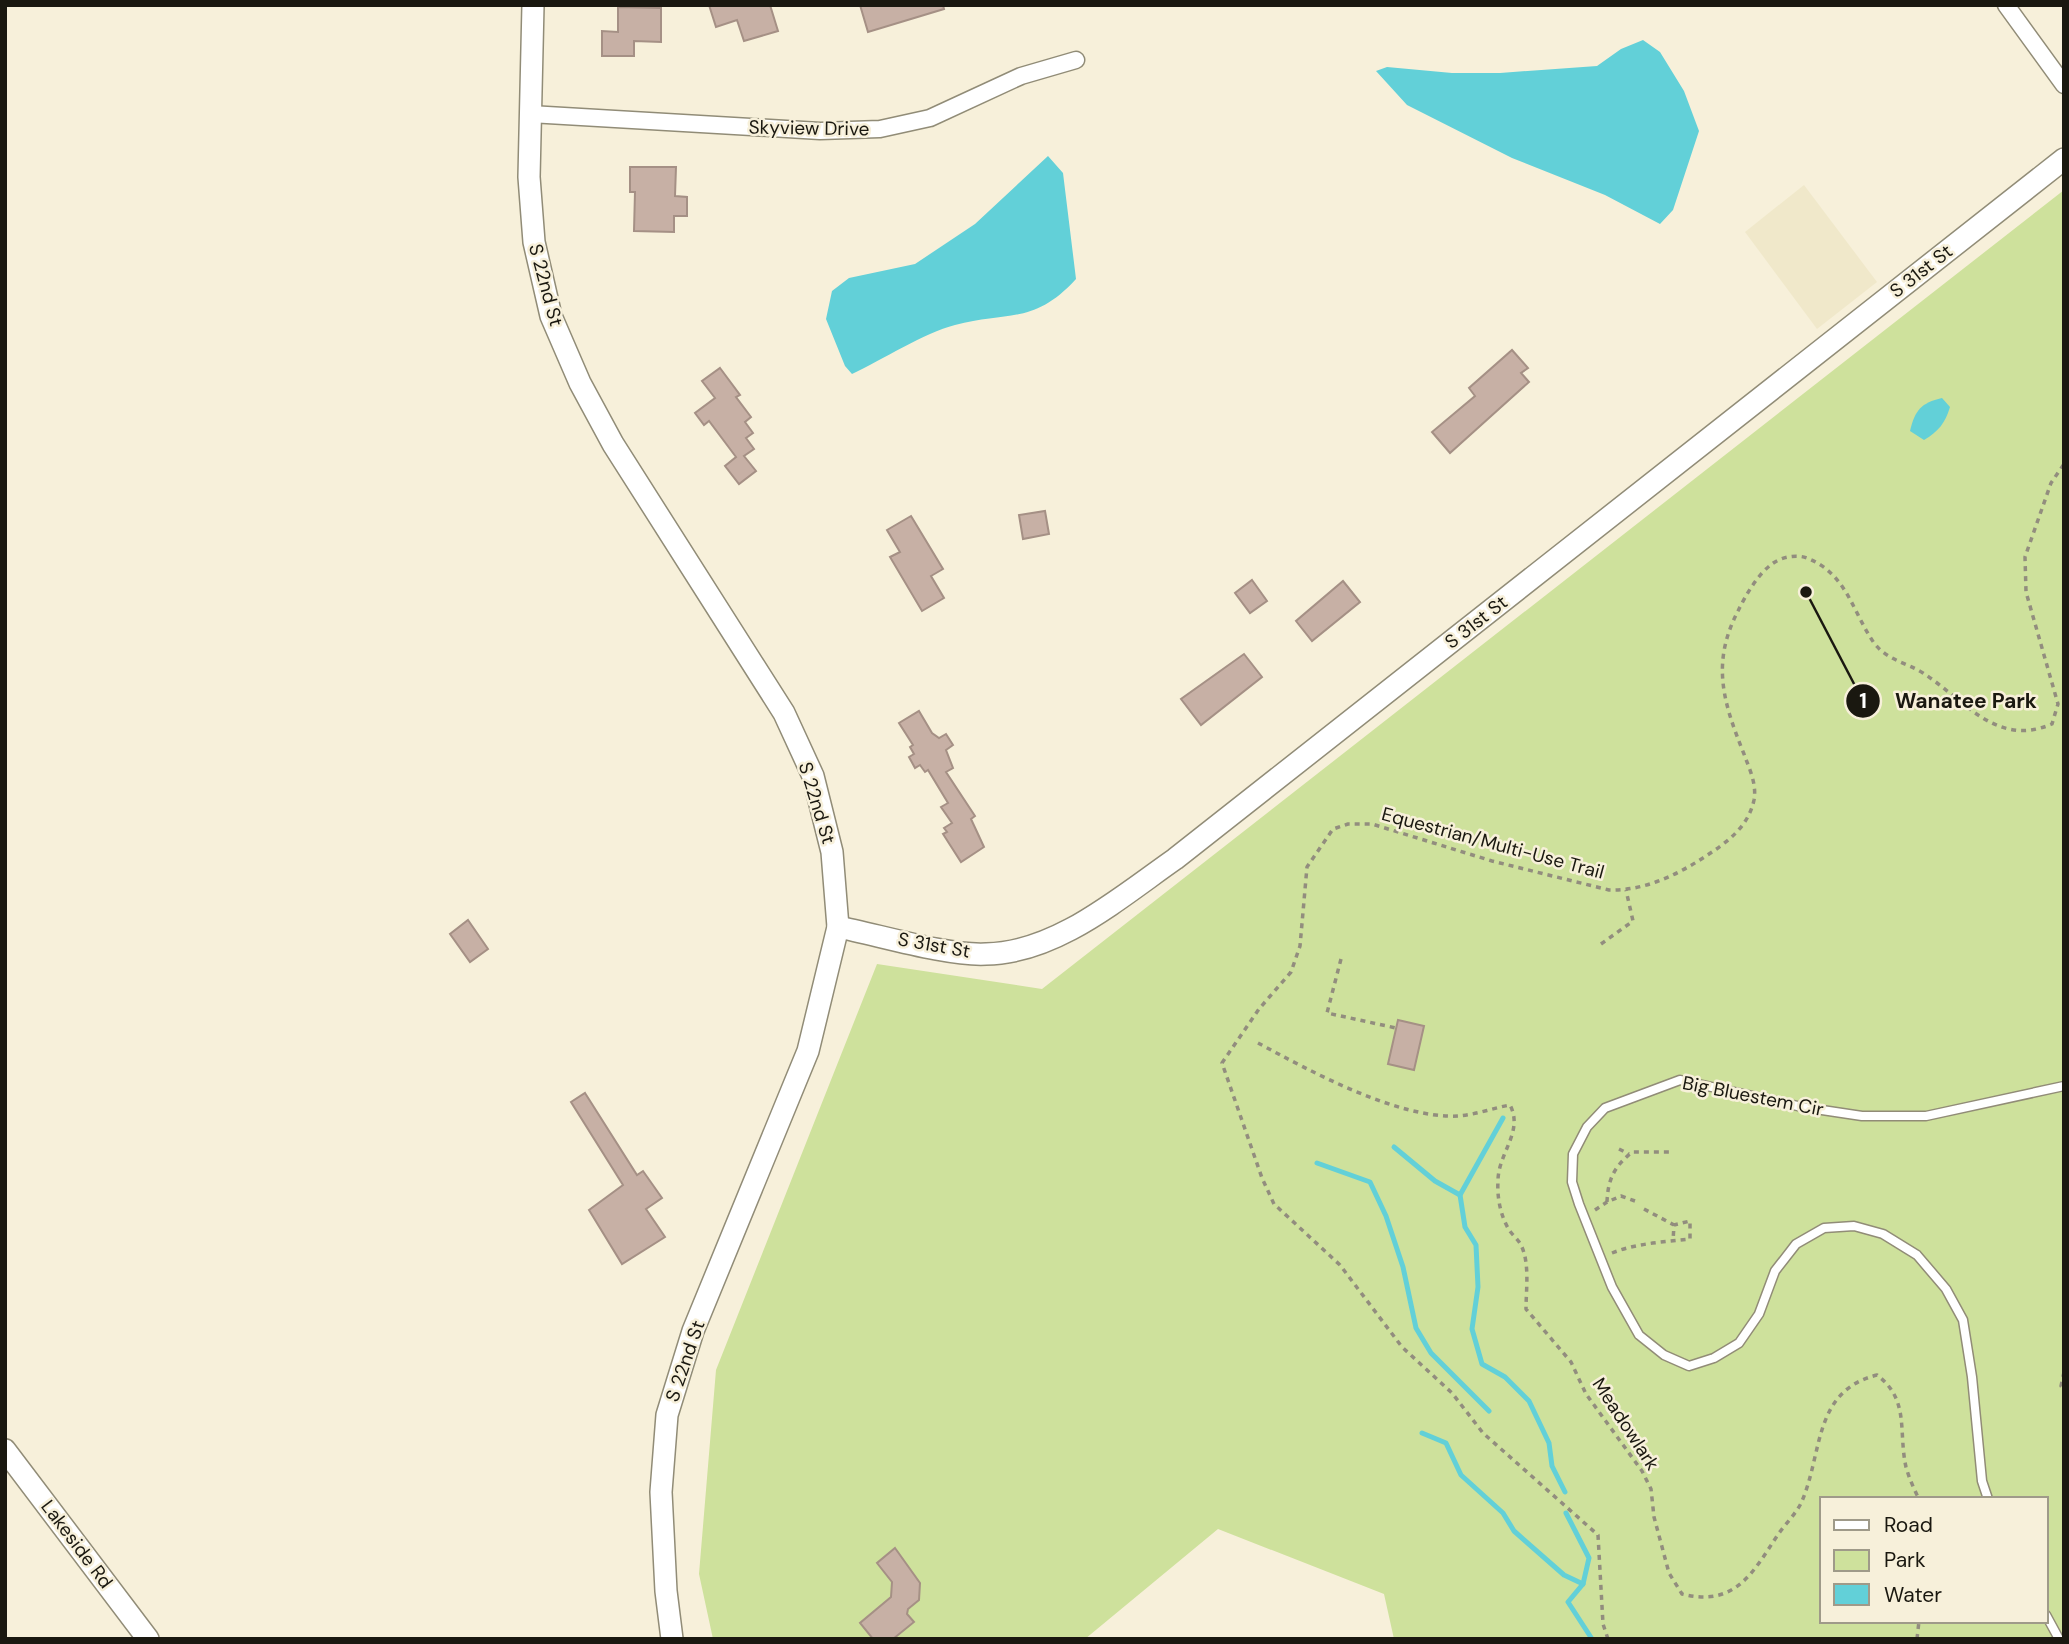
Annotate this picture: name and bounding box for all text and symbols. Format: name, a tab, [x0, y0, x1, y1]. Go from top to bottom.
street label: Skyview Drive	[748, 114, 870, 142]
street label: S 31st St	[1885, 239, 1957, 303]
street label: S 22nd St	[523, 241, 569, 329]
street label: S 31st St	[1440, 590, 1512, 654]
callout: Wanatee Park	[1846, 680, 2051, 722]
text: 1	[1859, 687, 1867, 715]
text: Wanatee Park	[1895, 687, 2037, 715]
street label: S 22nd St	[793, 759, 841, 847]
street label: Equestrian/Multi-Use Trail	[1379, 801, 1607, 885]
street label: S 31st St	[896, 926, 972, 964]
street label: Big Bluestem Cir	[1680, 1070, 1826, 1122]
street label: S 22nd St	[659, 1317, 711, 1405]
street label: Meadowlark	[1587, 1373, 1665, 1475]
street label: Lakeside Rd	[36, 1495, 118, 1593]
legend	[1820, 1497, 2048, 1623]
text: Road	[1884, 1511, 1933, 1539]
text: Park	[1884, 1546, 1926, 1574]
text: Water	[1884, 1581, 1942, 1609]

